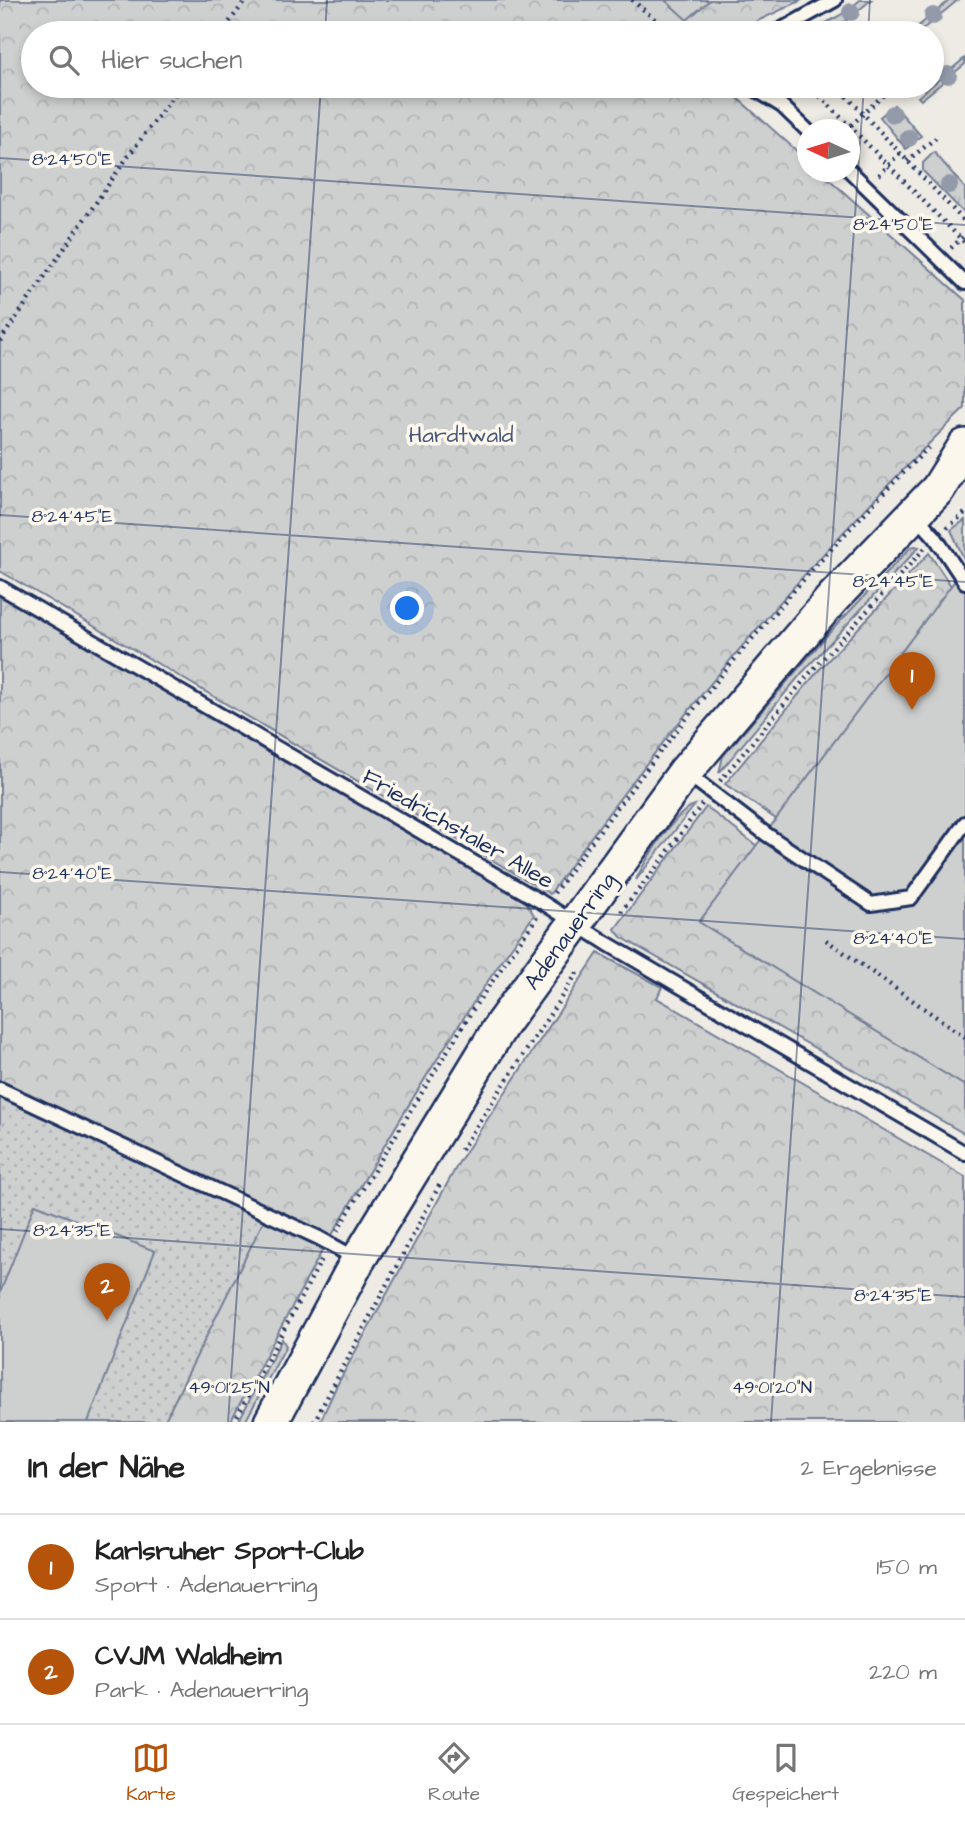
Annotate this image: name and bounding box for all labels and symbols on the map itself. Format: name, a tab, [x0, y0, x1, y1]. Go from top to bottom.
north arrow	[797, 119, 860, 182]
text: 8°24'50"E	[32, 147, 112, 172]
text: 8°24'50"E	[853, 212, 933, 237]
park label: Hardtwald	[408, 419, 514, 451]
text: 8°24'45"E	[32, 504, 113, 529]
text: 8°24'45"E	[853, 569, 934, 594]
your location	[390, 591, 424, 625]
pin: 1	[889, 652, 935, 710]
street label: Friedrichstaler Allee	[357, 761, 559, 897]
text: 8°24'40"E	[32, 861, 112, 886]
street label: Adenauerring	[516, 865, 625, 997]
text: 8°24'40"E	[853, 926, 933, 951]
text: 8°24'35"E	[33, 1218, 111, 1243]
pin: 2	[84, 1263, 130, 1321]
text: 8°24'35"E	[854, 1283, 932, 1308]
text: 49°01'25"N	[188, 1375, 270, 1400]
text: 49°01'20"N	[732, 1375, 812, 1400]

